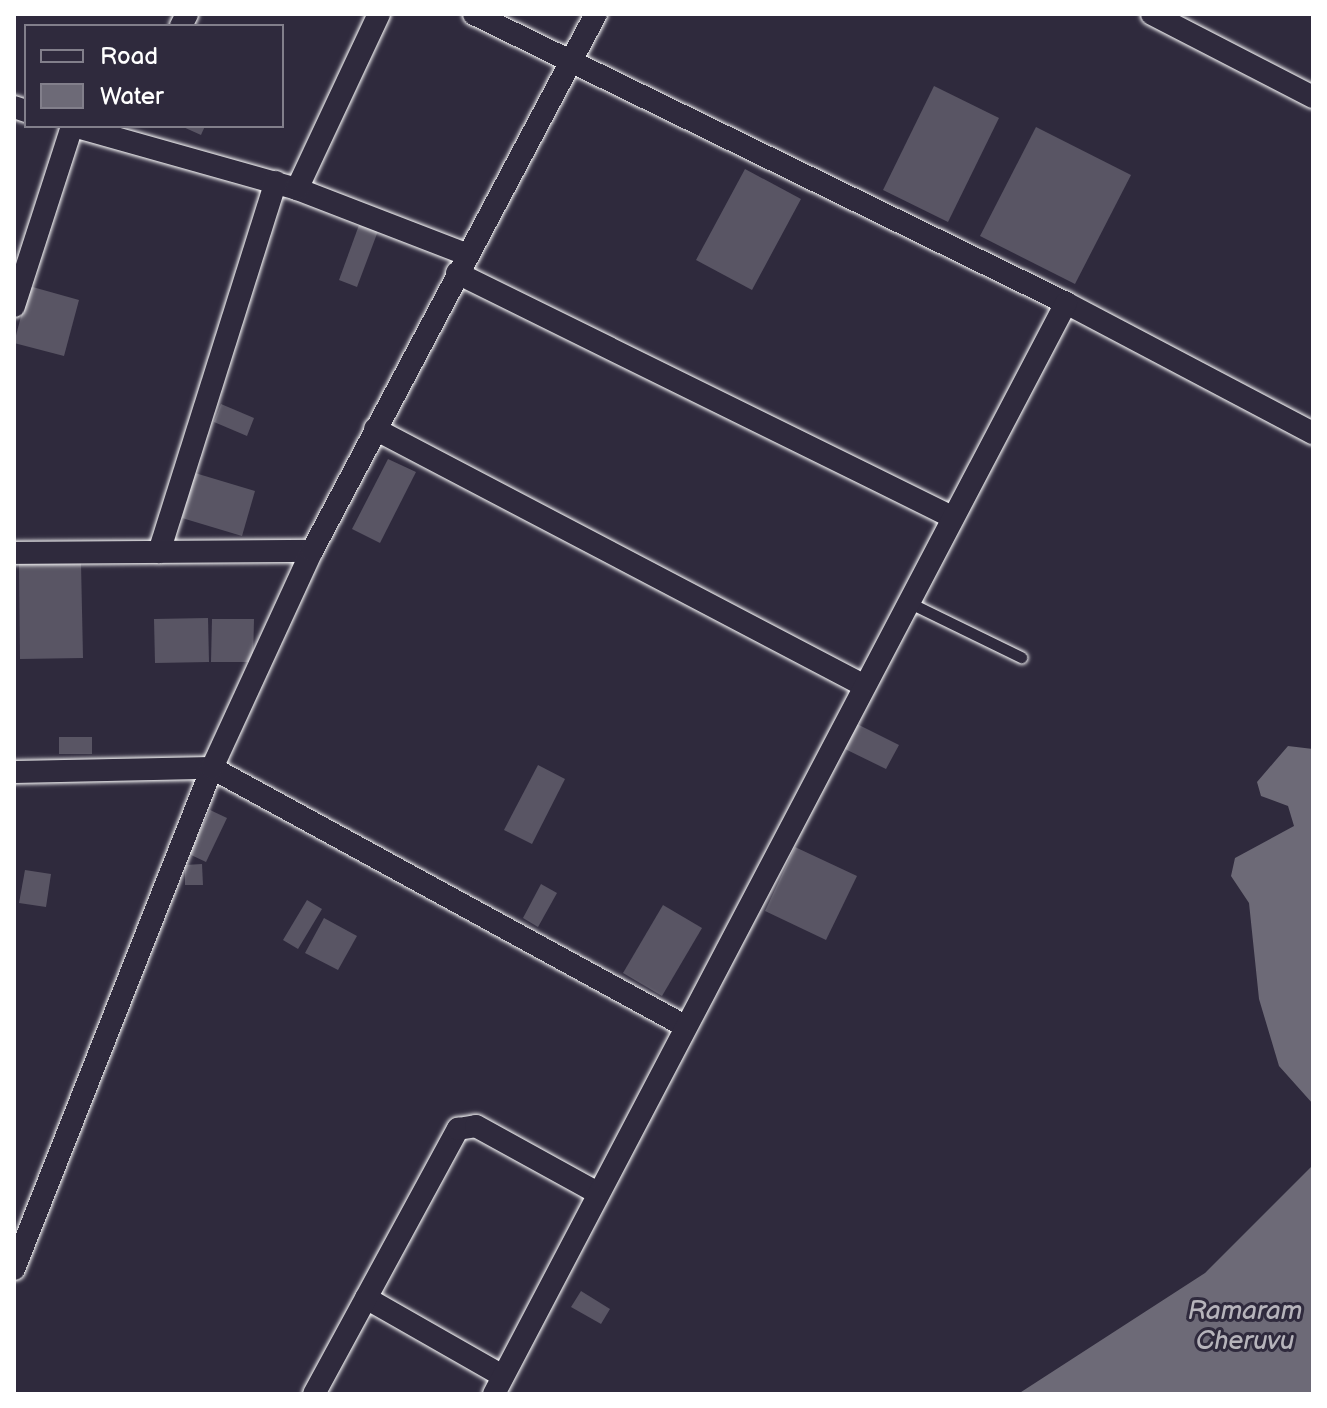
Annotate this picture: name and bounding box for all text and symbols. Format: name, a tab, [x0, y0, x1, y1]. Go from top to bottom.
legend	[24, 24, 284, 128]
text: Road	[100, 42, 158, 71]
text: Water	[100, 82, 164, 111]
water label: Ramaram Cheruvu	[1188, 1296, 1302, 1358]

